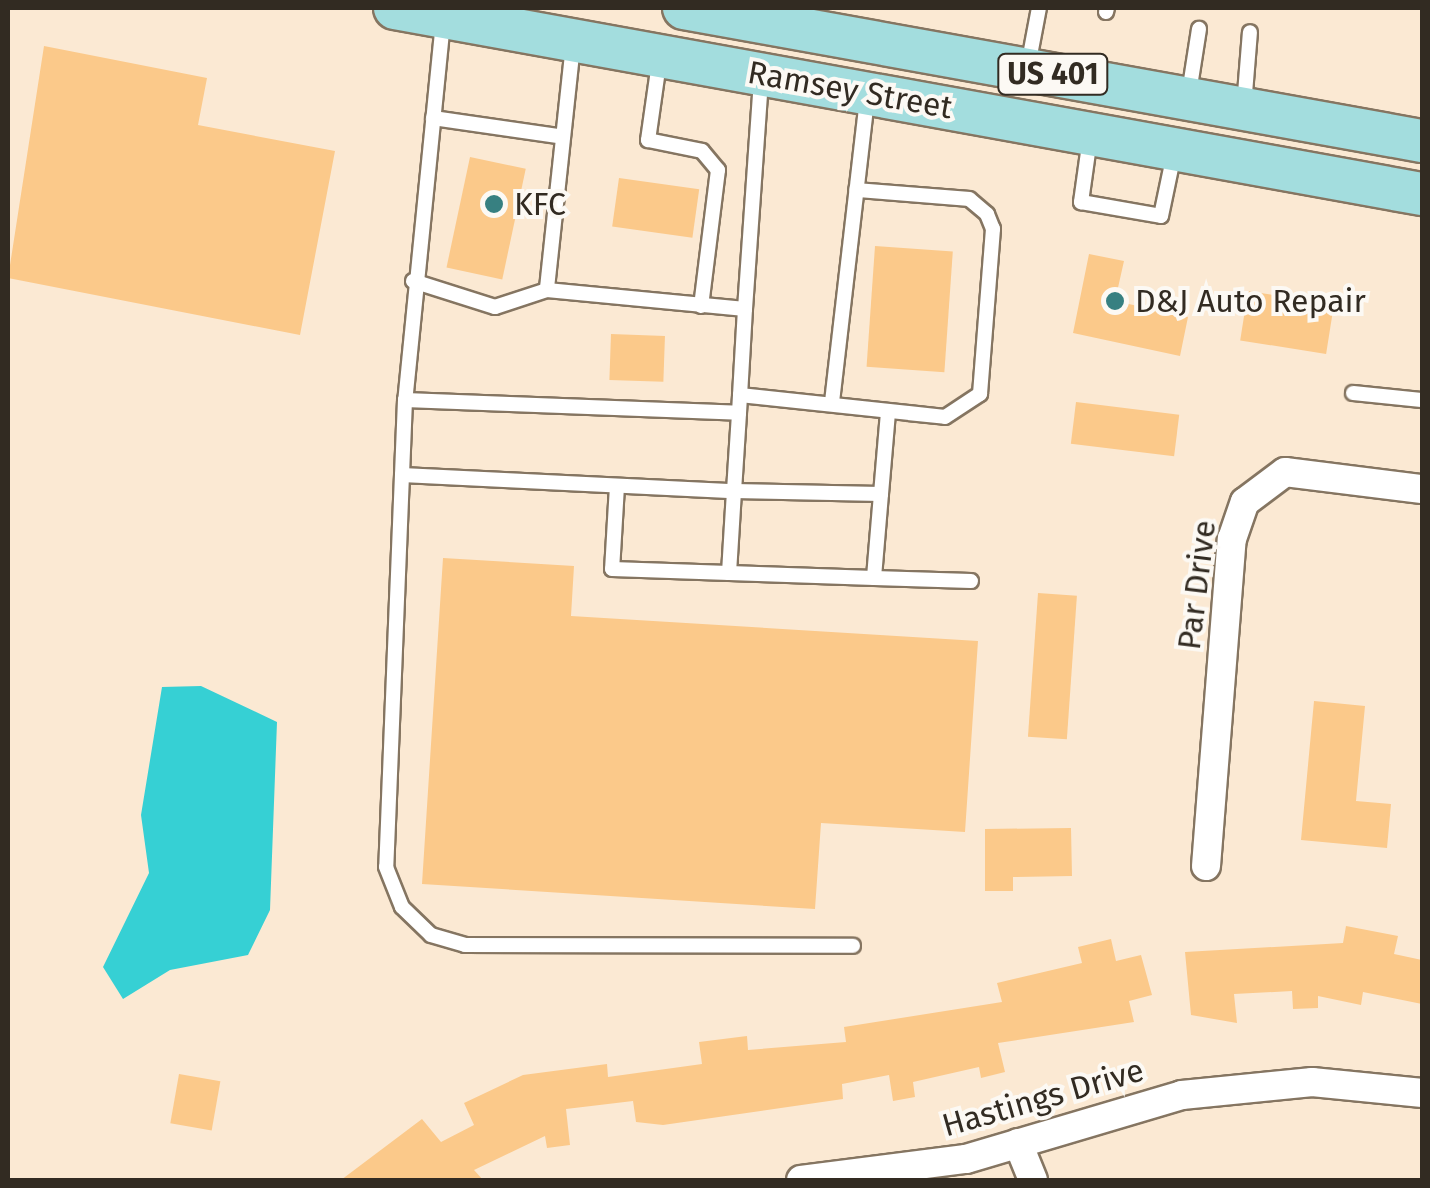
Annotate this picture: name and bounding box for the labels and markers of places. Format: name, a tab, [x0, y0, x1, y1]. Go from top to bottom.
place label: KFC	[514, 185, 566, 223]
marker: KFC	[483, 193, 505, 215]
place label: D&J Auto Repair	[1135, 282, 1366, 320]
marker: D&J Auto Repair	[1104, 290, 1126, 312]

